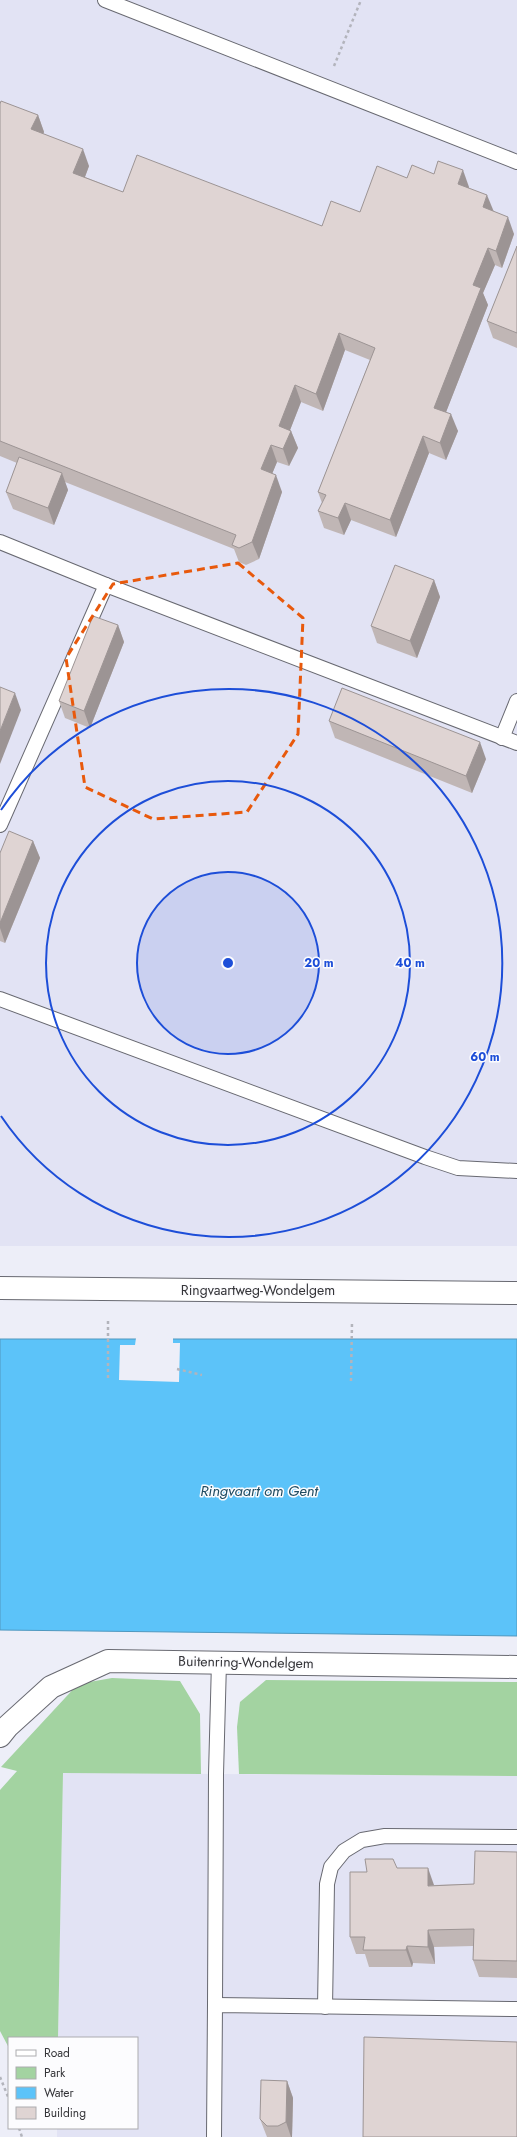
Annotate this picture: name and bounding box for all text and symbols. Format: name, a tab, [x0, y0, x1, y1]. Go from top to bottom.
text: 20 m	[304, 954, 334, 972]
text: 40 m	[395, 954, 425, 972]
centre of rings	[221, 956, 235, 970]
text: 60 m	[470, 1048, 500, 1066]
street label: Ringvaartweg-Wondelgem	[181, 1280, 335, 1300]
water label: Ringvaart om Gent	[200, 1480, 319, 1502]
street label: Buitenring-Wondelgem	[178, 1651, 314, 1673]
legend	[8, 2037, 138, 2129]
text: Road	[44, 2044, 70, 2062]
text: Park	[44, 2064, 66, 2082]
text: Water	[44, 2084, 75, 2102]
text: Building	[44, 2104, 86, 2122]

